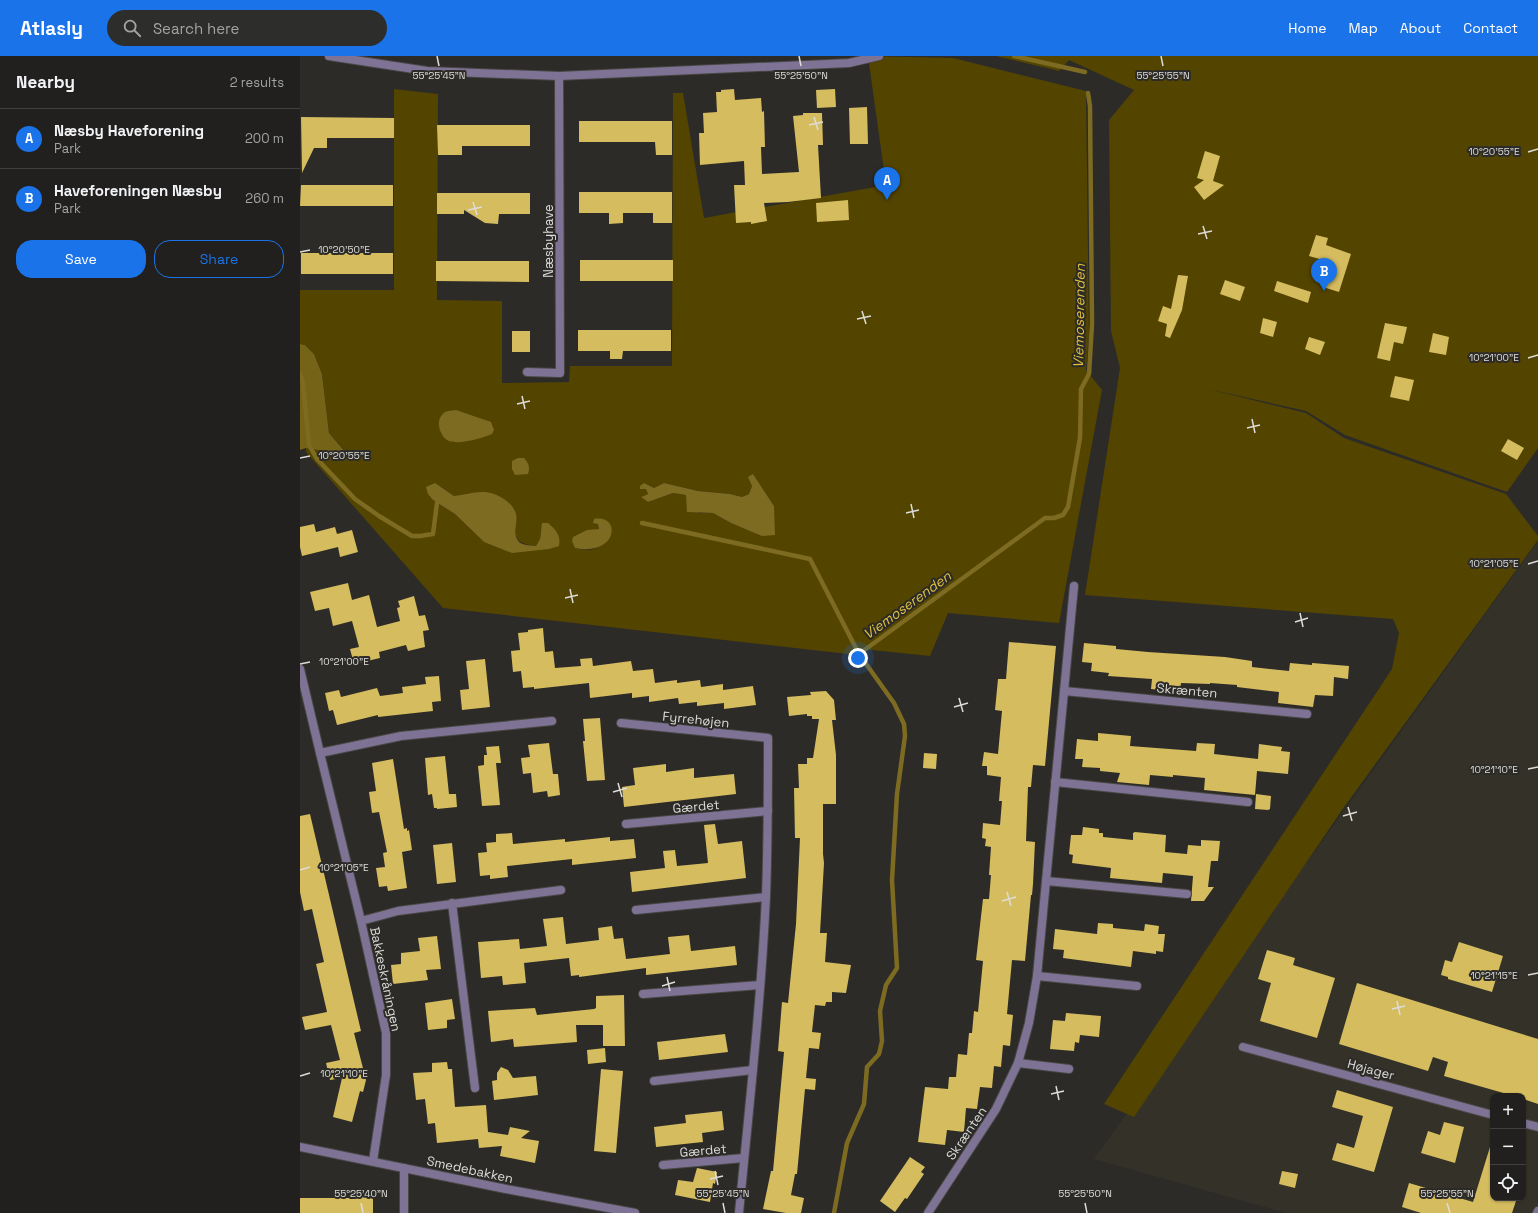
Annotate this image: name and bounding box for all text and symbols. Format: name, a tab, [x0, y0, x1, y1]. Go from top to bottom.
search box	[107, 10, 387, 46]
text: Atlasly	[20, 16, 83, 41]
icon: search	[121, 17, 143, 39]
text: Search here	[153, 19, 239, 38]
text: Home	[1288, 19, 1326, 37]
text: Map	[1348, 19, 1378, 37]
text: About	[1400, 19, 1441, 37]
text: Contact	[1463, 19, 1518, 37]
text: 55°25'45"N	[412, 69, 466, 82]
text: 55°25'50"N	[774, 69, 828, 82]
text: 55°25'55"N	[1136, 69, 1190, 82]
text: Nearby	[16, 71, 75, 93]
text: 2 results	[230, 74, 284, 91]
text: Næsby Haveforening	[54, 121, 204, 140]
text: A	[25, 130, 33, 147]
text: 200 m	[245, 130, 284, 147]
text: Park	[54, 140, 81, 157]
text: 10°20'55"E	[1468, 145, 1520, 158]
pin: A	[874, 167, 900, 200]
text: Haveforeningen Næsby	[54, 181, 222, 200]
text: B	[25, 190, 33, 207]
text: 260 m	[245, 190, 284, 207]
text: Park	[54, 200, 81, 217]
street label: Næsbyhave	[540, 204, 557, 278]
button: Save	[16, 240, 146, 278]
button: Share	[154, 240, 284, 278]
text: 10°20'50"E	[318, 243, 370, 256]
pin: B	[1311, 258, 1337, 291]
water label: Viemoserenden	[1069, 263, 1089, 368]
text: 10°21'00"E	[1469, 351, 1519, 364]
text: 10°20'55"E	[318, 449, 370, 462]
text: 10°21'05"E	[1469, 557, 1519, 570]
water label: Viemoserenden	[859, 567, 955, 643]
your location	[848, 648, 868, 668]
text: 10°21'00"E	[319, 655, 369, 668]
street label: Skrænten	[1156, 679, 1218, 702]
street label: Fyrrehøjen	[662, 708, 730, 731]
text: 10°21'10"E	[1470, 763, 1518, 776]
street label: Gærdet	[672, 796, 720, 817]
text: 10°21'05"E	[319, 861, 369, 874]
street label: Bakkeskråningen	[366, 925, 405, 1033]
text: 10°21'15"E	[1470, 969, 1518, 982]
street label: Højager	[1345, 1055, 1396, 1084]
text: 10°21'10"E	[320, 1067, 368, 1080]
map controls	[1490, 1093, 1526, 1201]
button: +	[1490, 1093, 1526, 1129]
street label: Skrænten	[942, 1103, 990, 1163]
button: −	[1490, 1129, 1526, 1165]
street label: Gærdet	[679, 1140, 727, 1161]
street label: Smedebakken	[425, 1152, 515, 1187]
button: locate	[1490, 1165, 1526, 1201]
text: 55°25'40"N	[334, 1187, 388, 1200]
text: 55°25'45"N	[696, 1187, 750, 1200]
text: 55°25'50"N	[1058, 1187, 1112, 1200]
text: 55°25'55"N	[1420, 1187, 1474, 1200]

